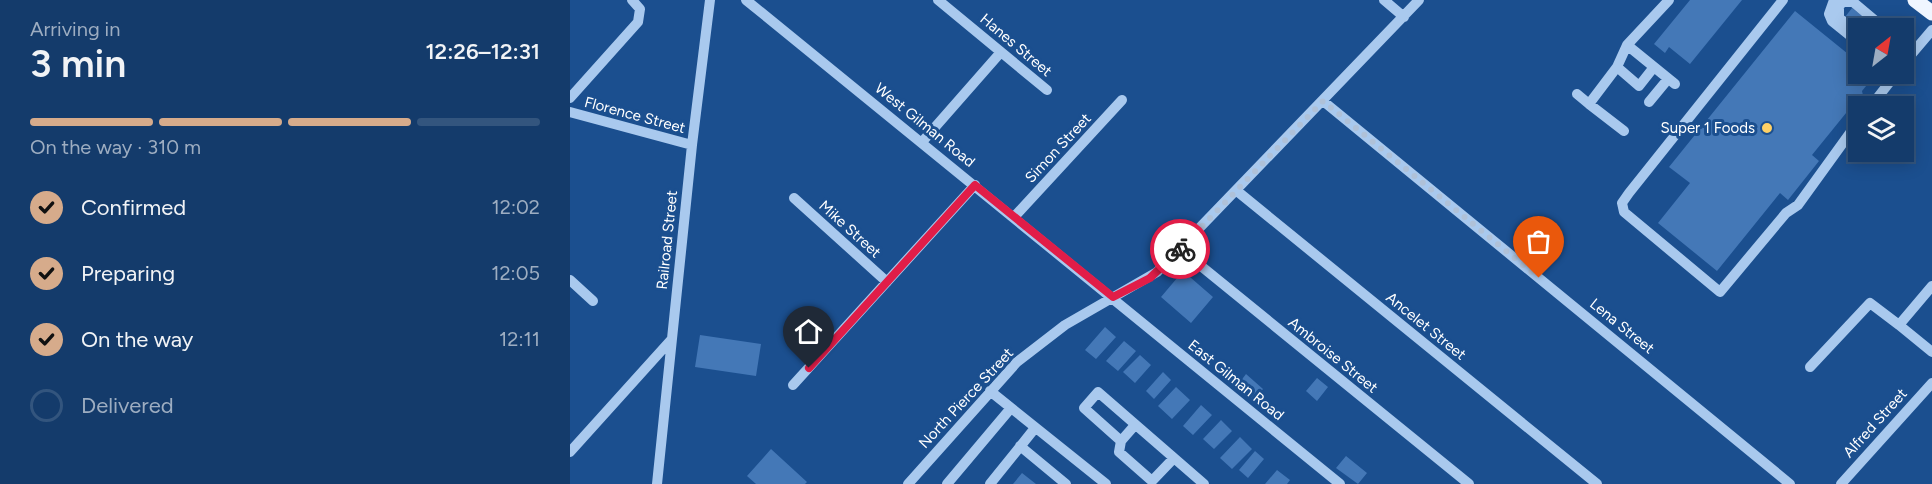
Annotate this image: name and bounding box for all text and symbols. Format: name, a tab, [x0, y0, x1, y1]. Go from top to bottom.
street label: Hanes Street	[976, 10, 1056, 80]
text: Arriving in	[30, 17, 120, 41]
north arrow	[1848, 18, 1914, 84]
map controls	[1848, 18, 1914, 162]
text: 12:26–12:31	[425, 38, 540, 65]
text: 3 min	[30, 40, 126, 87]
street label: West Gilman Road	[871, 79, 979, 171]
street label: Florence Street	[583, 93, 688, 137]
button: layers	[1848, 96, 1914, 162]
street label: Simon Street	[1021, 109, 1095, 186]
place label: Super 1 Foods	[1660, 119, 1755, 137]
marker: Super 1 Foods	[1760, 121, 1774, 135]
text: On the way · 310 m	[30, 135, 201, 159]
street label: Railroad Street	[653, 189, 681, 291]
icon: check	[30, 191, 63, 224]
text: Confirmed	[81, 194, 186, 221]
text: 12:02	[492, 195, 540, 219]
street label: Mike Street	[815, 196, 885, 262]
pin	[1513, 216, 1564, 278]
courier	[1150, 219, 1210, 279]
icon: bag	[1522, 225, 1555, 258]
icon: bike	[1164, 233, 1197, 266]
icon: check	[30, 257, 63, 290]
text: Preparing	[81, 260, 175, 287]
text: 12:05	[491, 261, 540, 285]
street label: Ancelet Street	[1382, 288, 1470, 364]
street label: Lena Street	[1586, 295, 1658, 358]
pin	[783, 306, 834, 368]
street label: Ambroise Street	[1285, 313, 1382, 397]
icon: home	[792, 315, 825, 348]
icon: check	[30, 323, 63, 356]
text: On the way	[81, 326, 193, 353]
text: 12:11	[499, 327, 540, 351]
street label: East Gilman Road	[1184, 336, 1288, 424]
street label: North Pierce Street	[915, 344, 1017, 452]
street label: Alfred Street	[1839, 385, 1911, 461]
text: Delivered	[81, 392, 174, 419]

